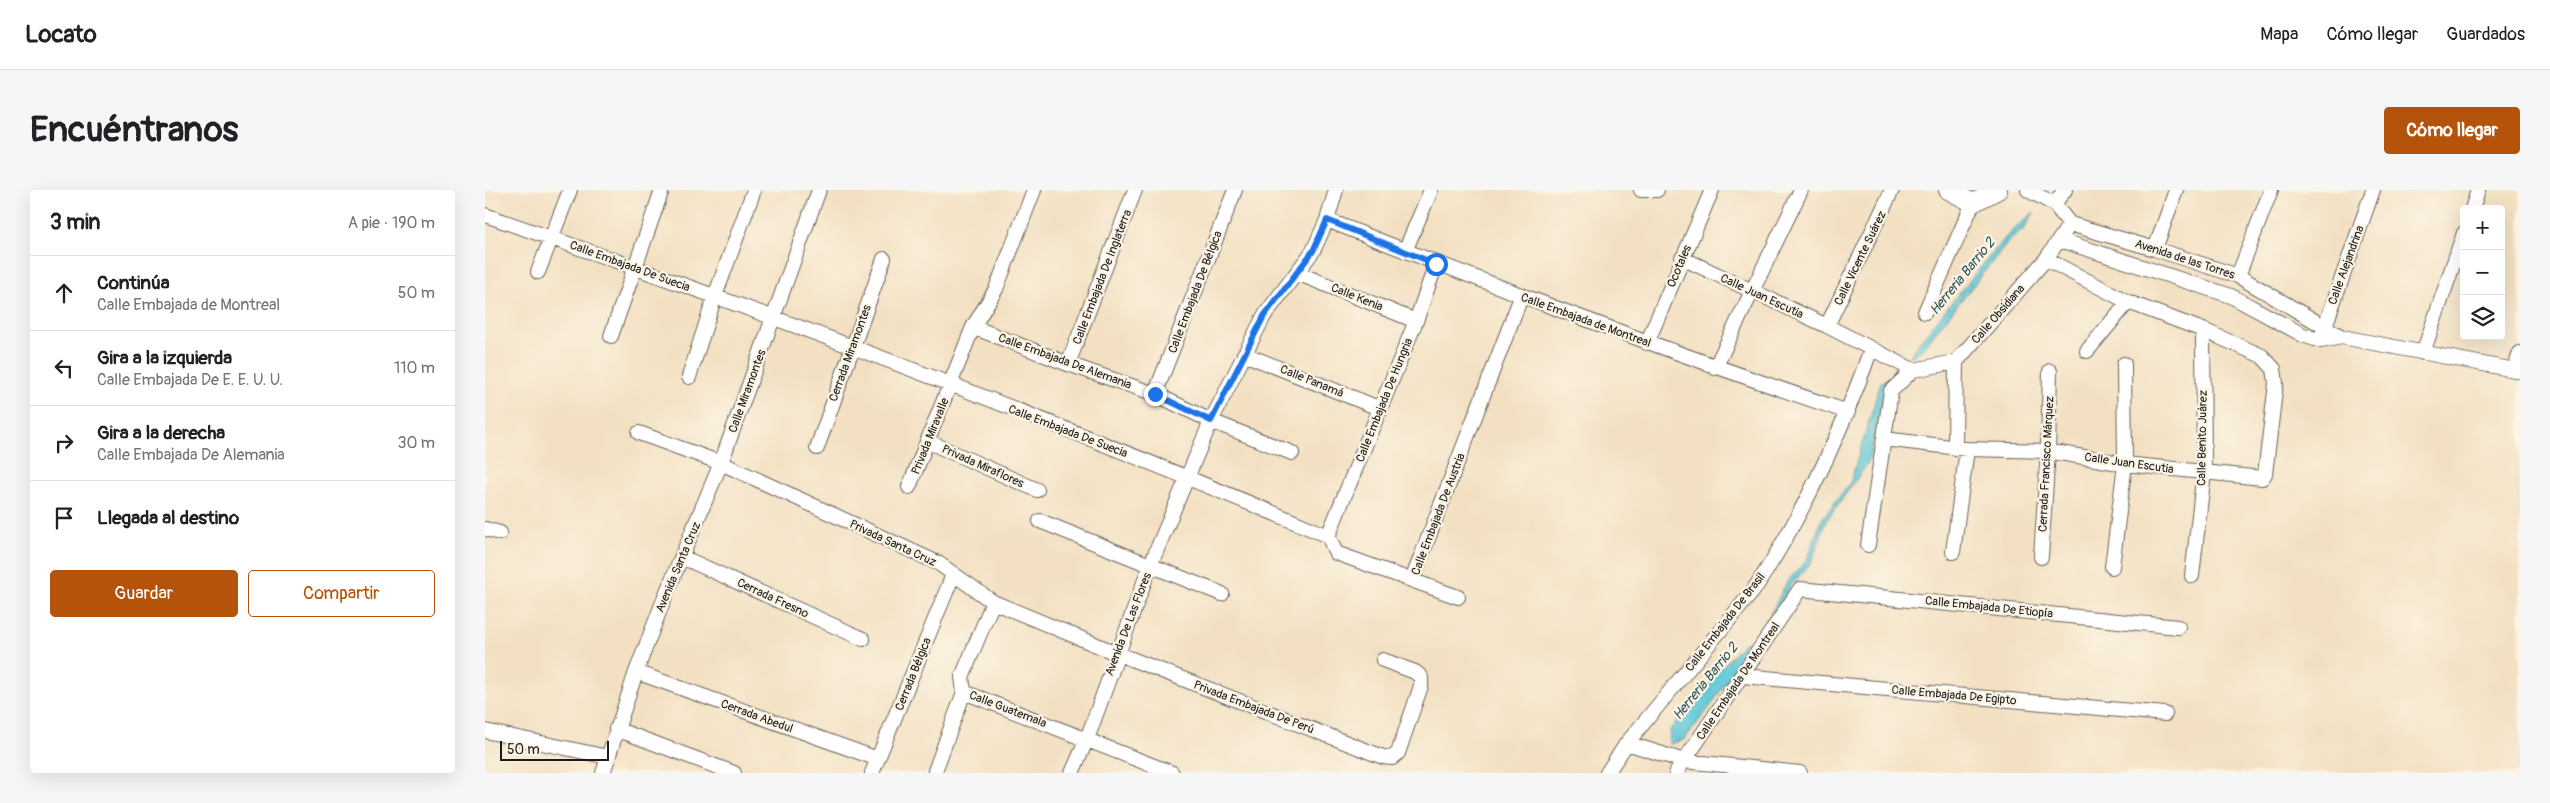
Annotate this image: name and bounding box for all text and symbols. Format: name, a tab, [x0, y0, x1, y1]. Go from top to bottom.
text: Locato	[25, 20, 97, 49]
text: Mapa	[2260, 23, 2298, 46]
text: Cómo llegar	[2326, 23, 2418, 46]
text: Guardados	[2446, 23, 2525, 46]
button: Cómo llegar	[2384, 107, 2520, 154]
text: Encuéntranos	[30, 108, 238, 152]
map controls	[2460, 205, 2505, 340]
button: +	[2460, 205, 2505, 250]
street label: Calle Embajada De Inglaterra	[1070, 207, 1135, 347]
text: 3 min	[50, 209, 100, 236]
street label: Calle Vicente Suárez	[1831, 209, 1890, 308]
text: A pie · 190 m	[348, 213, 435, 233]
street label: Calle Alejandrina	[2325, 223, 2368, 307]
street label: Calle Embajada De Bélgica	[1165, 228, 1226, 356]
water label: Herreria Barrio 2	[1926, 233, 1999, 318]
street label: Avenida de las Torres	[2133, 236, 2237, 283]
street label: Calle Embajada De Suecia	[568, 238, 692, 295]
street label: Ocotales	[1664, 242, 1695, 290]
button: −	[2460, 250, 2505, 295]
route start	[1425, 253, 1448, 276]
text: Continúa	[97, 271, 170, 295]
street label: Calle Juan Escutia	[1718, 271, 1806, 322]
icon: ahead	[50, 279, 78, 307]
street label: Calle Kenia	[1329, 280, 1385, 315]
street label: Calle Obsidiana	[1968, 281, 2029, 347]
text: 50 m	[398, 283, 435, 303]
street label: Calle Embajada de Montreal	[1519, 290, 1653, 351]
text: Calle Embajada de Montreal	[97, 295, 280, 315]
button: layers	[2460, 295, 2505, 340]
street label: Cerrada Miramontes	[826, 302, 875, 404]
street label: Calle Embajada De Alemania	[996, 330, 1134, 393]
street label: Calle Embajada De Hungria	[1353, 336, 1416, 464]
text: Gira a la izquierda	[97, 346, 232, 370]
street label: Calle Miramontes	[725, 347, 770, 435]
icon: left	[50, 354, 78, 382]
text: 110 m	[394, 358, 435, 378]
street label: Calle Panamá	[1278, 362, 1346, 401]
text: Calle Embajada De E. E. U. U.	[97, 370, 283, 390]
route end	[1144, 383, 1167, 406]
street label: Calle Benito Juárez	[2194, 390, 2211, 486]
street label: Privada Miravalle	[908, 396, 953, 477]
street label: Cerrada Francisco Márquez	[2035, 396, 2058, 532]
street label: Calle Embajada De Suecia	[1006, 402, 1130, 461]
text: Gira a la derecha	[97, 421, 225, 445]
icon: right	[50, 429, 78, 457]
text: 30 m	[397, 433, 435, 453]
street label: Privada Miraflores	[939, 442, 1027, 492]
text: Calle Embajada De Alemania	[97, 445, 285, 465]
street label: Calle Juan Escutia	[2083, 450, 2175, 477]
street label: Calle Embajada De Austria	[1408, 451, 1469, 577]
icon: arrive	[50, 504, 78, 532]
text: Llegada al destino	[97, 506, 239, 530]
street label: Privada Santa Cruz	[847, 517, 939, 570]
street label: Avenida Santa Cruz	[653, 520, 704, 615]
button: Guardar	[50, 570, 238, 617]
button: Compartir	[248, 570, 435, 617]
street label: Avenida De Las Flores	[1102, 570, 1155, 678]
street label: Calle Embajada De Brasil	[1682, 570, 1769, 675]
street label: Cerrada Fresno	[734, 575, 812, 622]
street label: Calle Embajada De Etiopía	[1924, 593, 2054, 622]
street label: Calle Embajada De Montreal	[1693, 619, 1784, 743]
street label: Cerrada Bélgica	[892, 635, 935, 713]
water label: Herreria Barrio 2	[1669, 638, 1742, 723]
street label: Privada Embajada De Perú	[1191, 678, 1316, 737]
street label: Calle Embajada De Egipto	[1891, 683, 2018, 708]
street label: Calle Guatemala	[967, 688, 1049, 731]
street label: Cerrada Abedul	[719, 696, 795, 737]
scale bar	[500, 738, 609, 761]
text: 50 m	[507, 741, 540, 758]

